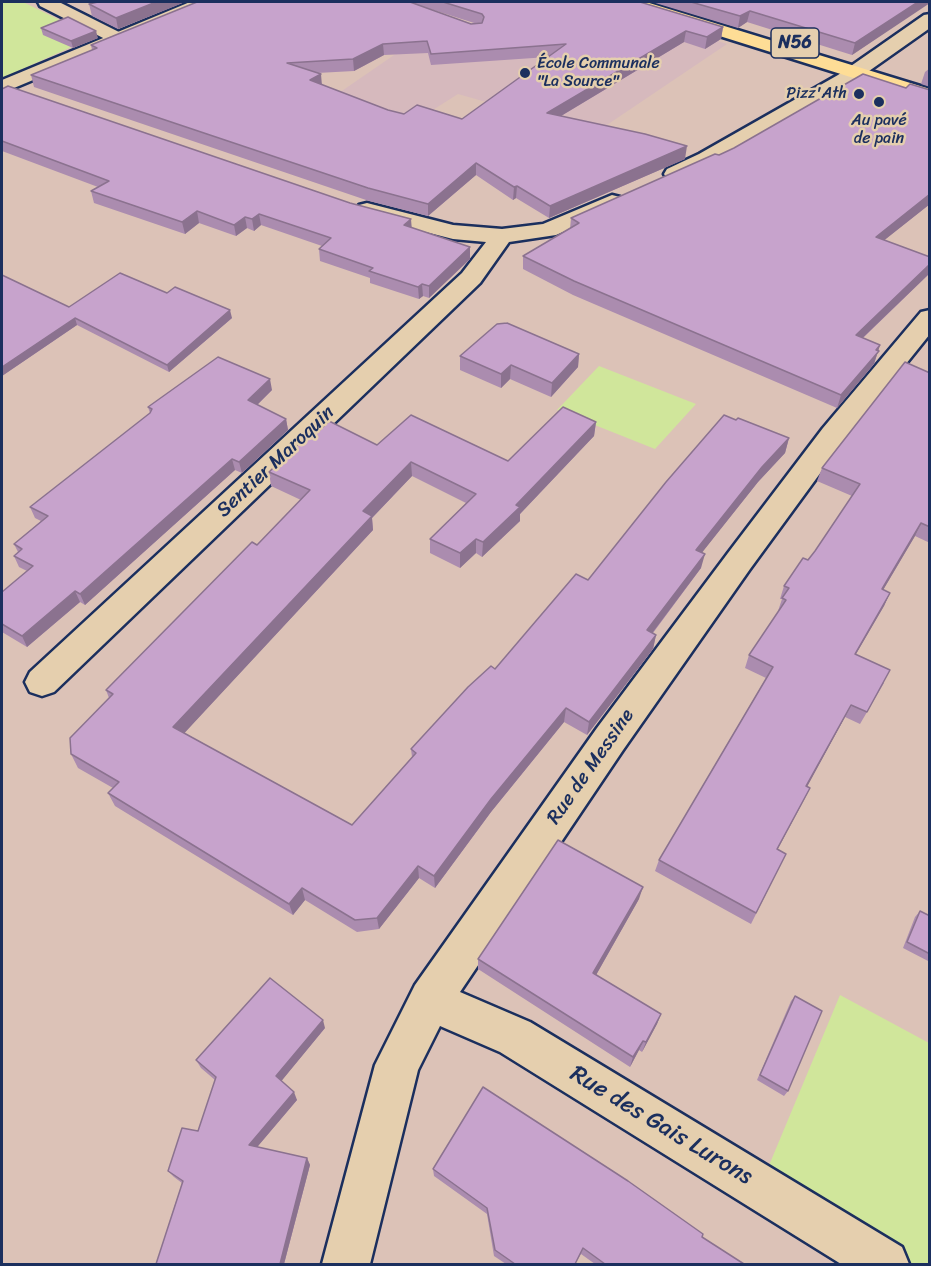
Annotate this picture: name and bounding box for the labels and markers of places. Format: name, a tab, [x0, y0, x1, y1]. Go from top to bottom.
place label: École Communale "La Source"	[537, 54, 660, 92]
marker: École Communale "La Source"	[518, 66, 532, 80]
place label: Pizz'Ath	[786, 84, 847, 104]
marker: Pizz'Ath	[852, 87, 866, 101]
marker: Au pavé de pain	[872, 95, 886, 109]
place label: Au pavé de pain	[851, 111, 907, 149]

